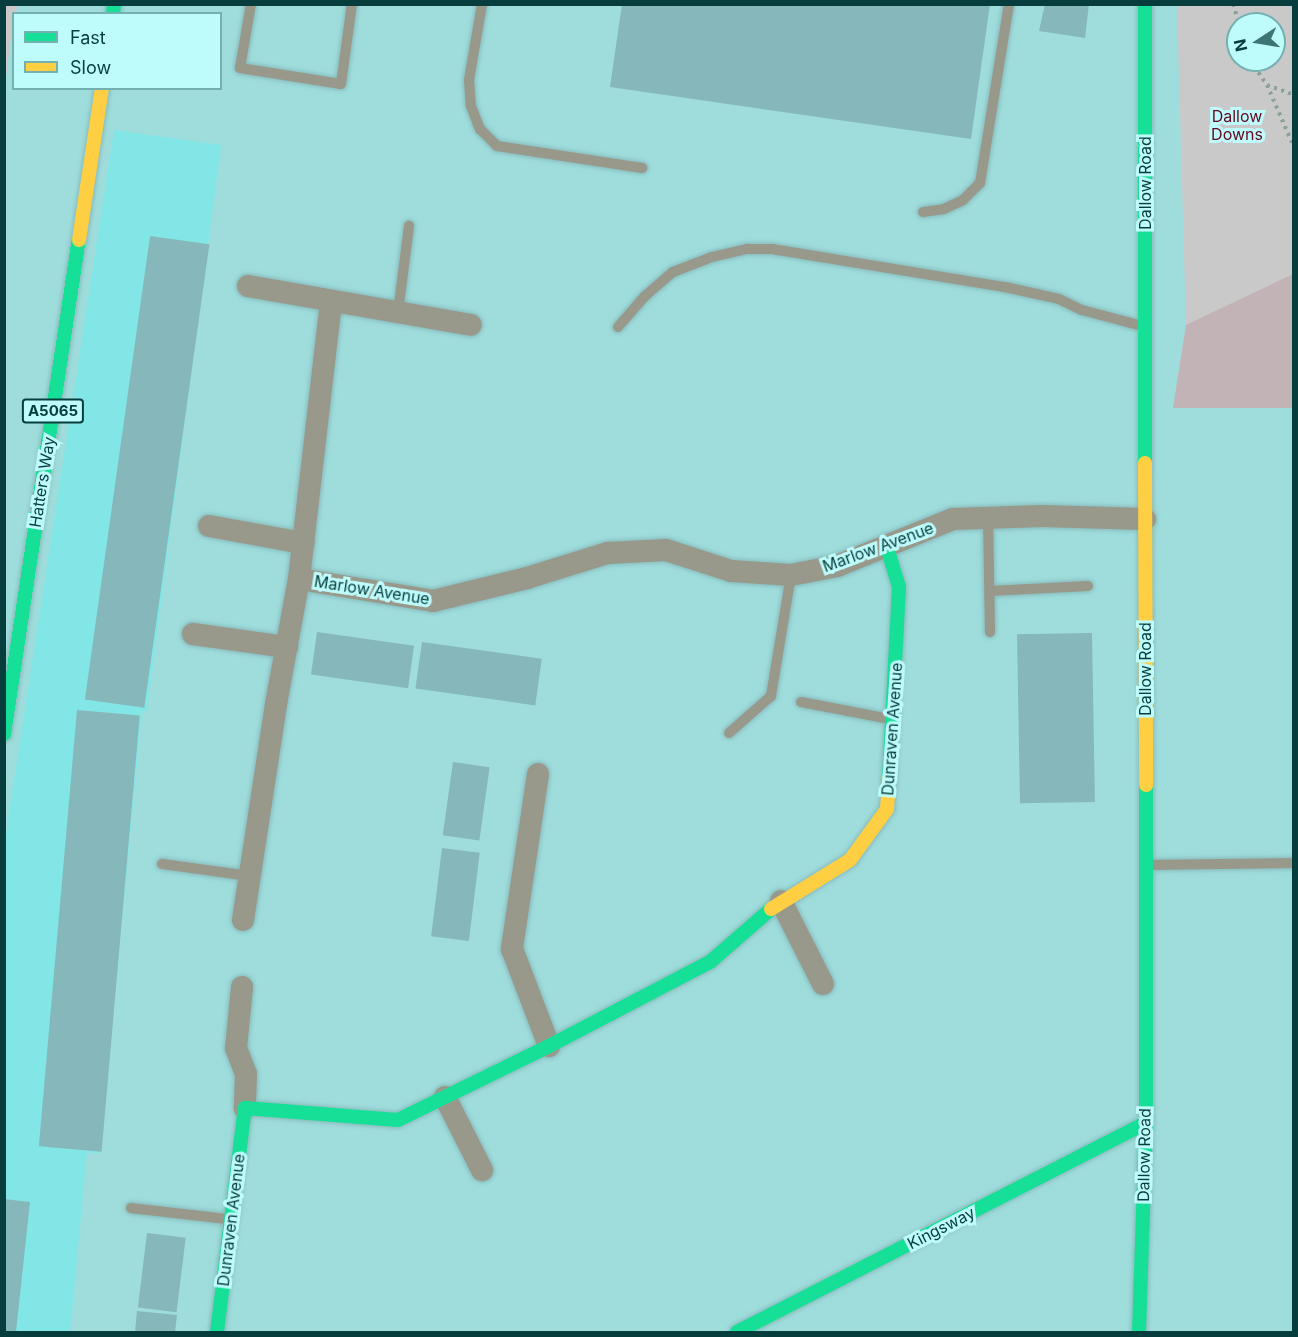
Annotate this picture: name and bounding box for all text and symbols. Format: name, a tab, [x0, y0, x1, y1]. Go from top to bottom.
legend	[12, 12, 222, 90]
north arrow	[1226, 12, 1286, 72]
text: Fast	[70, 27, 106, 48]
text: N	[1229, 37, 1251, 53]
text: Slow	[70, 57, 111, 78]
park label: Dallow Downs	[1211, 106, 1263, 144]
street label: Dallow Road	[1135, 136, 1155, 230]
road number: A5065	[22, 399, 84, 423]
street label: Hatters Way	[25, 435, 59, 529]
street label: Marlow Avenue	[820, 518, 936, 576]
street label: Marlow Avenue	[313, 571, 431, 609]
street label: Dallow Road	[1135, 622, 1155, 716]
street label: Dunraven Avenue	[878, 662, 906, 796]
street label: Dallow Road	[1134, 1108, 1154, 1202]
street label: Dunraven Avenue	[213, 1153, 249, 1287]
street label: Kingsway	[904, 1203, 978, 1253]

